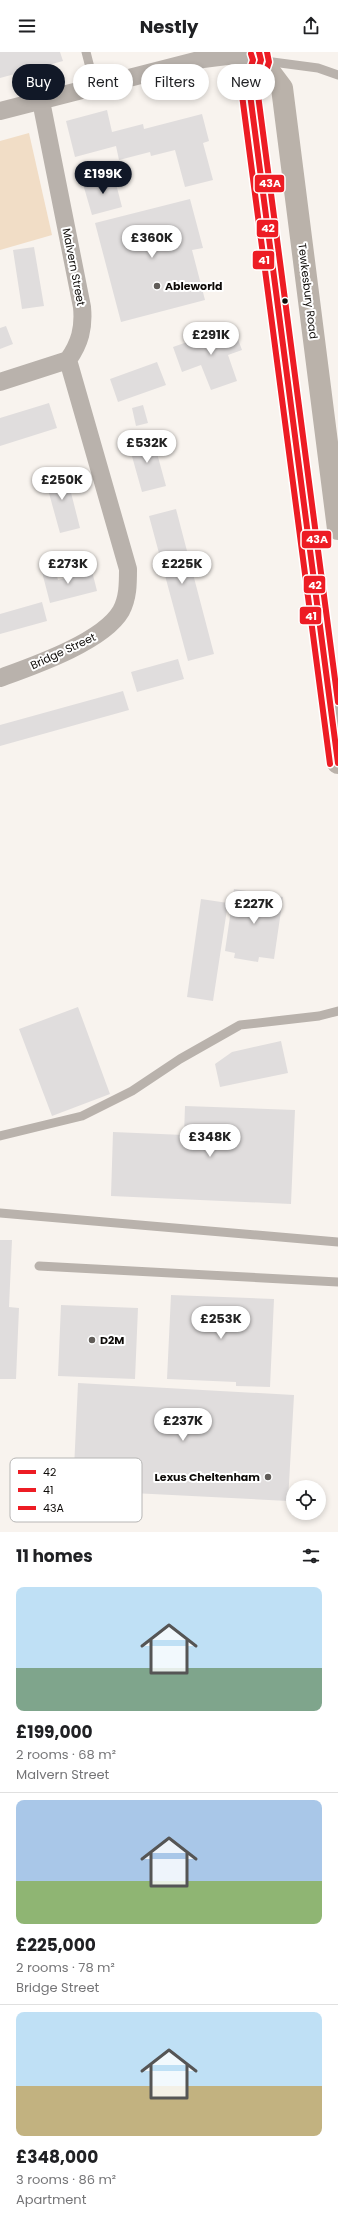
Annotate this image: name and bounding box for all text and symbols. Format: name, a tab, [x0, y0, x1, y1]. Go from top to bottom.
text: Nestly	[140, 14, 198, 39]
icon: menu	[16, 15, 38, 37]
icon: share	[300, 15, 322, 37]
chip: Buy	[12, 64, 65, 100]
chip: Rent	[73, 64, 133, 100]
chip: Filters	[141, 64, 209, 100]
chip: New	[217, 64, 275, 100]
pin: £199K	[75, 161, 131, 195]
text: £199K	[84, 164, 122, 183]
line badge: 43A	[254, 174, 285, 193]
text: 43A	[259, 175, 281, 191]
line badge: 42	[256, 219, 279, 238]
text: 42	[261, 220, 275, 236]
pin: £360K	[124, 225, 180, 259]
street label: Malvern Street	[59, 227, 89, 307]
text: £360K	[131, 228, 173, 247]
street label: Tewkesbury Road	[294, 242, 322, 340]
line badge: 41	[252, 250, 275, 270]
text: 41	[258, 252, 270, 268]
place label: Ableworld	[165, 278, 223, 294]
marker: Ableworld	[152, 281, 162, 291]
unlabelled marker	[280, 296, 290, 306]
pin: £291K	[183, 322, 239, 356]
text: £291K	[192, 325, 230, 344]
pin: £532K	[119, 430, 175, 464]
text: £532K	[126, 433, 168, 452]
pin: £250K	[34, 467, 90, 501]
text: £250K	[41, 470, 83, 489]
line badge: 43A	[301, 530, 332, 549]
text: 43A	[306, 531, 328, 547]
pin: £273K	[40, 551, 96, 585]
pin: £225K	[154, 551, 210, 585]
text: £273K	[48, 554, 88, 573]
text: £225K	[162, 554, 202, 573]
line badge: 42	[303, 575, 326, 594]
text: 42	[308, 577, 322, 593]
line badge: 41	[299, 606, 322, 625]
text: 41	[305, 608, 317, 624]
street label: Bridge Street	[28, 629, 98, 673]
pin: £227K	[226, 891, 282, 925]
text: £227K	[234, 894, 274, 913]
pin: £348K	[182, 1124, 238, 1158]
text: £348K	[189, 1127, 231, 1146]
pin: £253K	[193, 1306, 249, 1340]
text: £253K	[200, 1309, 242, 1328]
place label: D2M	[100, 1332, 124, 1348]
marker: D2M	[87, 1335, 97, 1345]
pin: £237K	[155, 1408, 211, 1442]
text: £237K	[163, 1411, 203, 1430]
legend	[10, 1458, 142, 1522]
text: 42	[43, 1464, 56, 1480]
place label: Lexus Cheltenham	[155, 1469, 260, 1485]
marker: Lexus Cheltenham	[263, 1472, 273, 1482]
map controls	[286, 1480, 326, 1520]
button: locate	[286, 1480, 326, 1520]
text: 41	[43, 1482, 53, 1498]
text: 43A	[43, 1500, 64, 1516]
text: 11 homes	[16, 1544, 93, 1568]
icon: filters	[300, 1545, 322, 1567]
icon: home	[133, 1613, 205, 1685]
text: £199,000	[16, 1720, 93, 1744]
text: 2 rooms · 68 m²	[16, 1745, 116, 1764]
text: Malvern Street	[16, 1765, 109, 1784]
icon: home	[133, 1826, 205, 1898]
text: £225,000	[16, 1933, 96, 1957]
text: 2 rooms · 78 m²	[16, 1958, 115, 1977]
text: Bridge Street	[16, 1978, 99, 1997]
icon: home	[133, 2038, 205, 2110]
text: £348,000	[16, 2145, 98, 2169]
text: 3 rooms · 86 m²	[16, 2170, 116, 2189]
text: Apartment	[16, 2190, 86, 2209]

